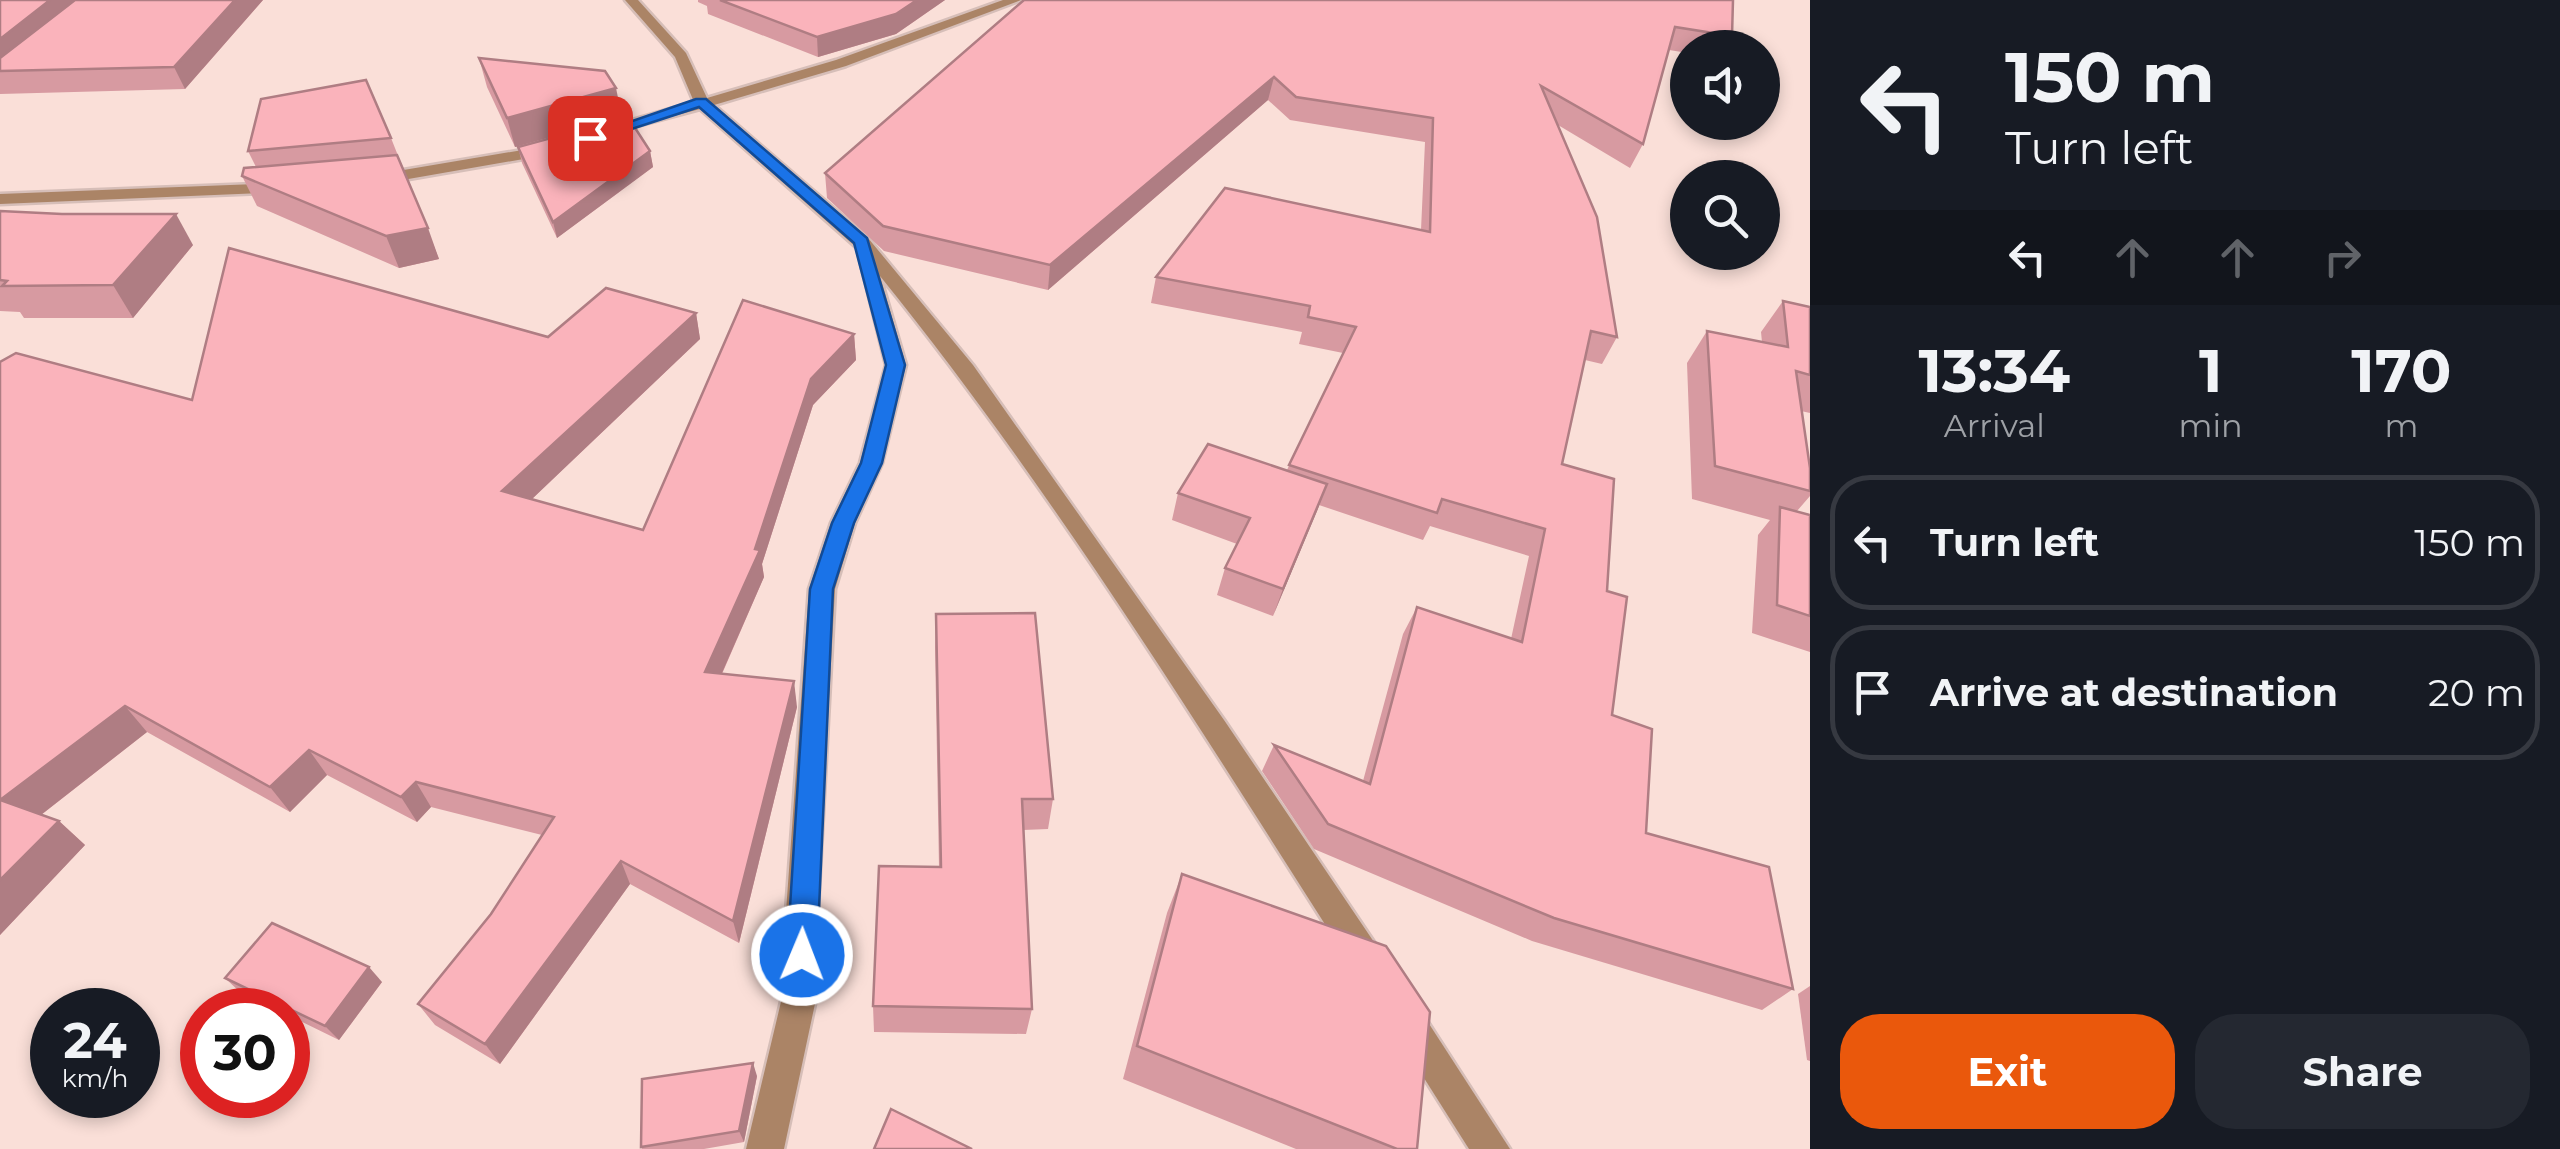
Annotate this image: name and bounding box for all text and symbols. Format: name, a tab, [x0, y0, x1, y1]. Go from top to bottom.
map controls	[1670, 30, 1780, 270]
button: sound	[1670, 30, 1780, 140]
text: 150 m	[2005, 34, 2215, 120]
icon: left	[1840, 40, 1970, 170]
pin	[548, 96, 633, 181]
icon: arrive	[563, 111, 618, 166]
text: Turn left	[2005, 120, 2193, 175]
button: search	[1670, 160, 1780, 270]
icon: left	[2000, 230, 2055, 285]
icon: ahead	[2105, 230, 2160, 285]
icon: ahead	[2210, 230, 2265, 285]
icon: right	[2315, 230, 2370, 285]
text: 13:34	[1918, 334, 2070, 407]
text: 1	[2199, 334, 2222, 407]
text: 170	[2351, 334, 2452, 407]
text: Arrival	[1944, 406, 2045, 445]
text: min	[2179, 406, 2243, 445]
text: m	[2384, 406, 2418, 445]
icon: left	[1845, 515, 1900, 570]
text: Turn left	[1930, 519, 2099, 566]
text: 150 m	[2414, 519, 2525, 566]
icon: arrive	[1845, 665, 1900, 720]
text: Arrive at destination	[1930, 669, 2338, 716]
text: 20 m	[2428, 669, 2525, 716]
position arrow	[750, 903, 854, 1007]
speed limit sign: 30	[180, 988, 310, 1118]
text: 24	[63, 1010, 127, 1071]
button: Exit	[1840, 1014, 2175, 1129]
button: Share	[2195, 1014, 2530, 1129]
text: km/h	[62, 1063, 128, 1093]

